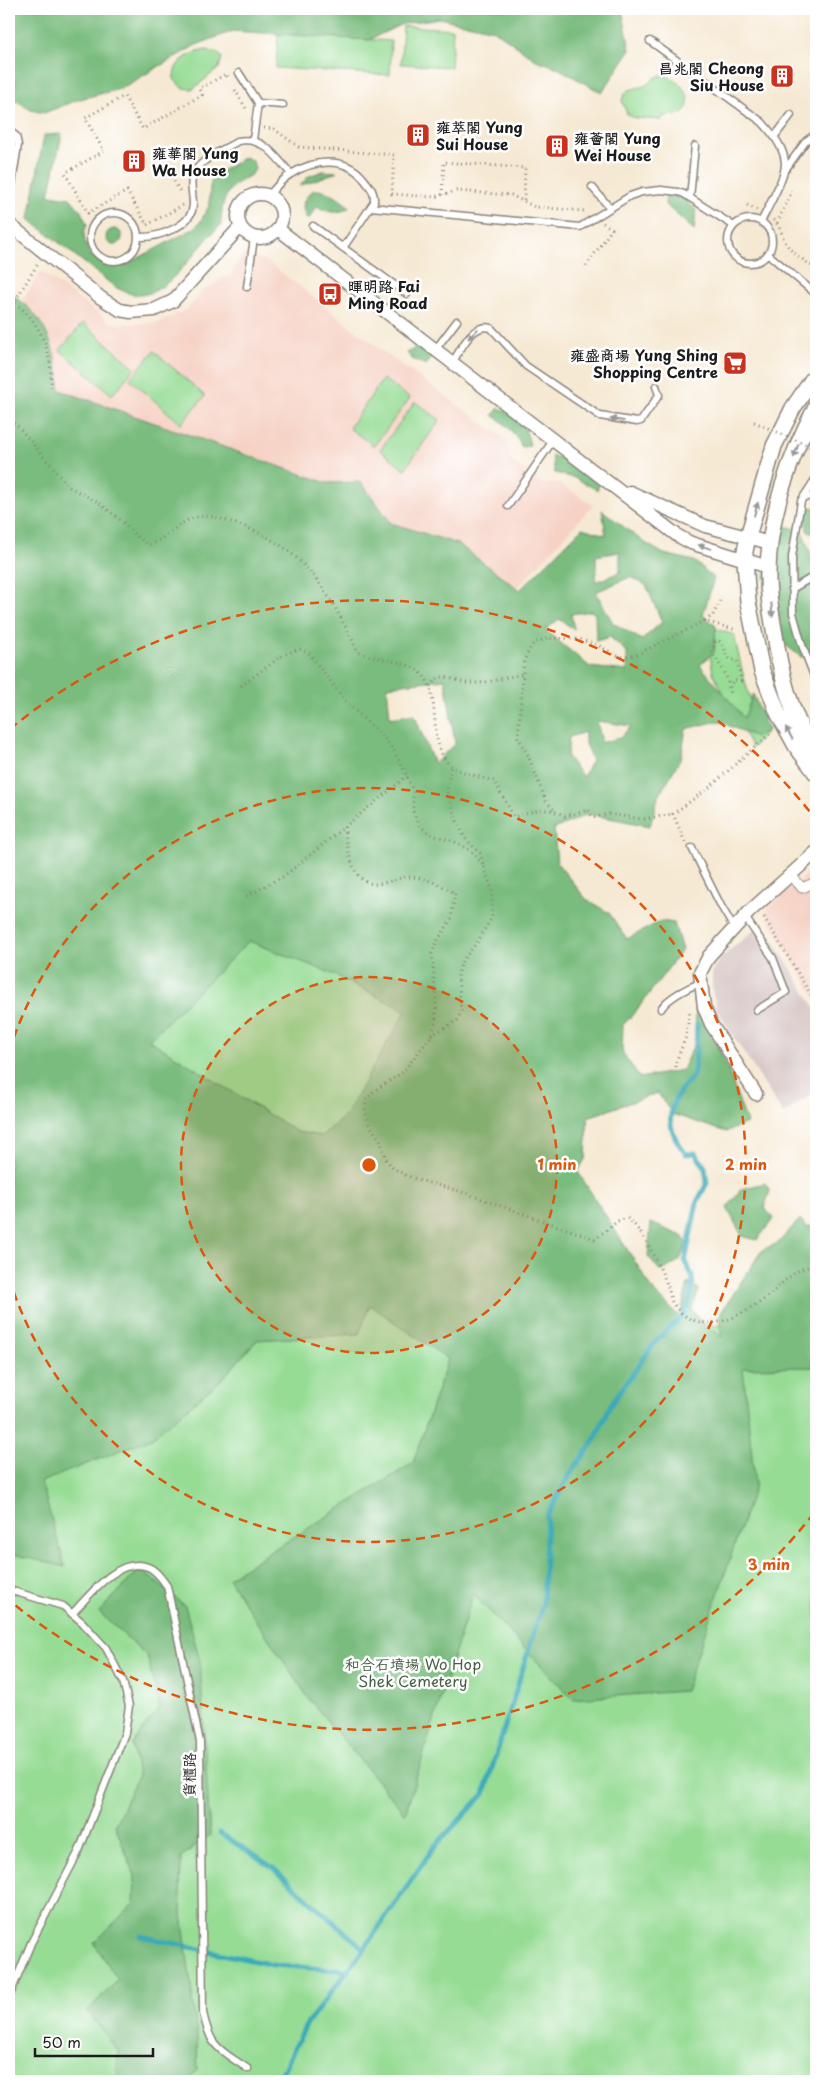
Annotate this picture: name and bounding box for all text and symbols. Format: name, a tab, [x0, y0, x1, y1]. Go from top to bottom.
place label: 昌兆閣 Cheong Siu House	[658, 56, 764, 96]
building icon: 昌兆閣 Cheong Siu House	[769, 63, 795, 89]
place label: 雍萃閣 Yung Sui House	[436, 115, 523, 155]
building icon: 雍萃閣 Yung Sui House	[405, 122, 431, 148]
place label: 雍薈閣 Yung Wei House	[574, 126, 661, 166]
building icon: 雍薈閣 Yung Wei House	[544, 133, 570, 159]
place label: 雍華閣 Yung Wa House	[152, 141, 239, 181]
building icon: 雍華閣 Yung Wa House	[121, 148, 147, 174]
place label: 暉明路 Fai Ming Road	[348, 274, 428, 314]
bus stop icon: 暉明路 Fai Ming Road	[317, 281, 343, 307]
one-way arrow	[467, 328, 479, 340]
place label: 雍盛商場 Yung Shing Shopping Centre	[570, 343, 718, 383]
supermarket icon: 雍盛商場 Yung Shing Shopping Centre	[722, 350, 748, 376]
one-way arrow	[608, 416, 624, 424]
one-way arrow	[792, 444, 799, 459]
one-way arrow	[753, 502, 761, 517]
one-way arrow	[697, 543, 712, 550]
one-way arrow	[768, 602, 776, 618]
one-way arrow	[785, 726, 793, 740]
text: 1 min	[538, 1152, 576, 1175]
text: 2 min	[725, 1152, 767, 1175]
centre of rings	[360, 1156, 378, 1174]
text: 3 min	[748, 1552, 790, 1575]
park label: 和合石墳場 Wo Hop Shek Cemetery	[345, 1652, 481, 1692]
street label: 貨櫃路	[177, 1752, 200, 1798]
scale bar	[35, 2025, 152, 2057]
text: 50 m	[42, 2030, 81, 2053]

